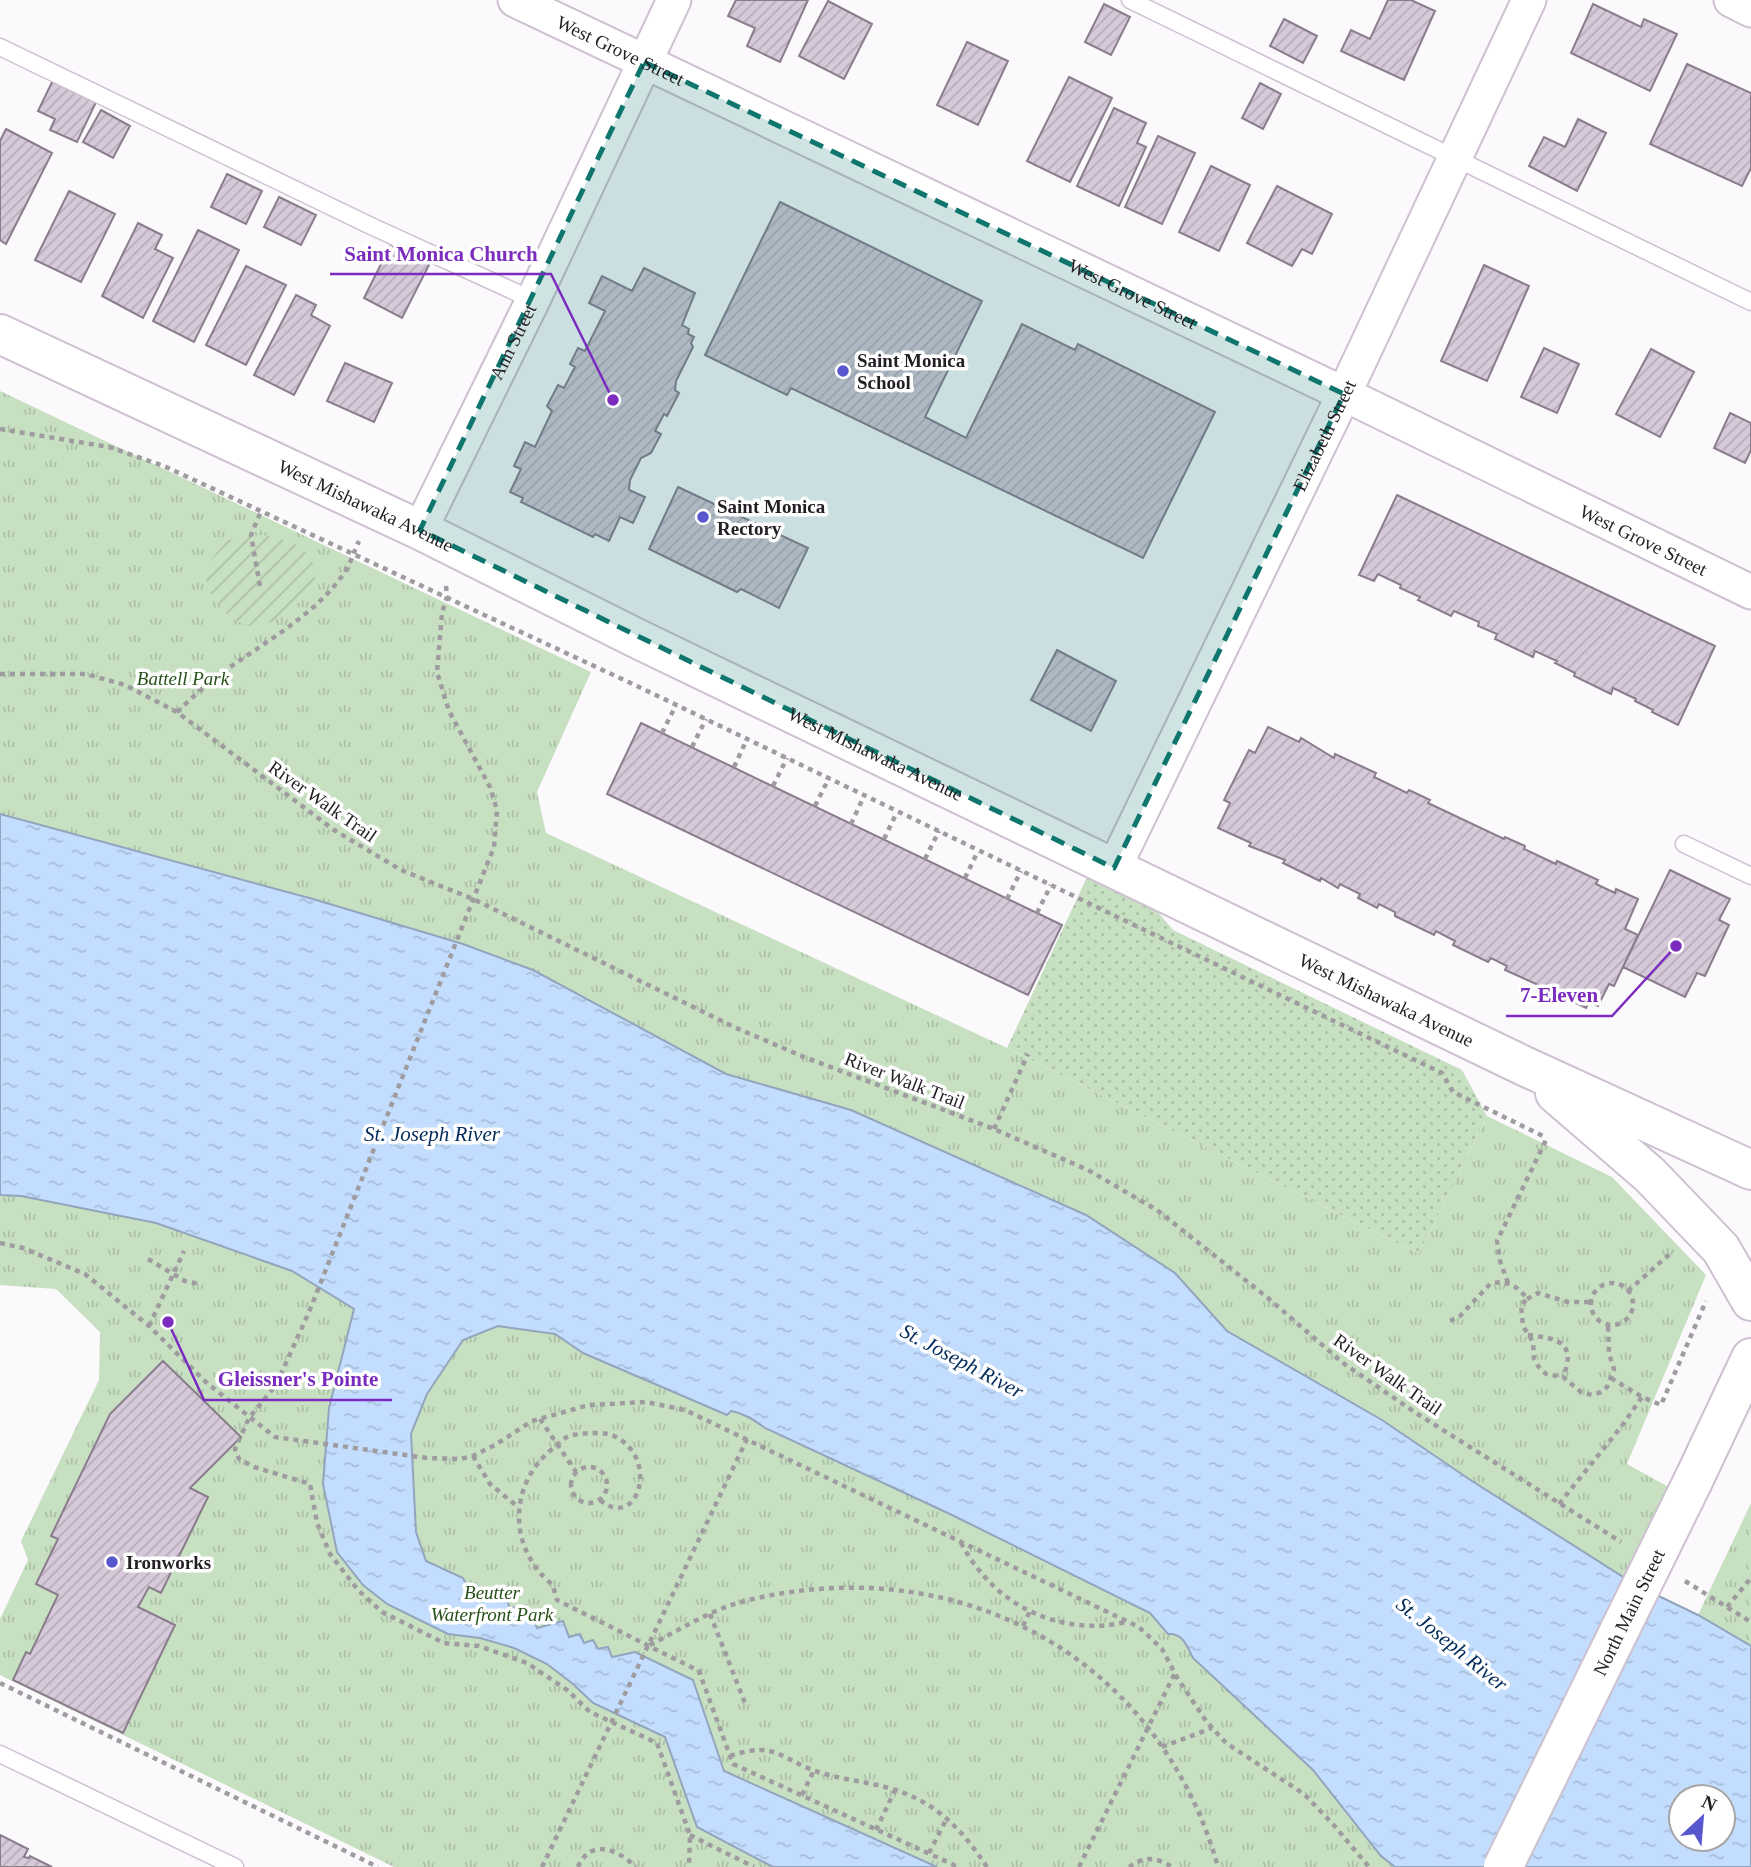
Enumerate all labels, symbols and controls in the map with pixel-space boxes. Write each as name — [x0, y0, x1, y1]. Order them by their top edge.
street label: West Grove Street — [553, 11, 688, 90]
callout: Saint Monica Church — [330, 232, 551, 274]
text: Saint Monica Church — [344, 242, 538, 266]
street label: West Grove Street — [1065, 255, 1200, 334]
street label: Ann Street — [486, 300, 541, 383]
place label: Saint Monica School — [857, 350, 966, 393]
marker: Saint Monica School — [835, 363, 851, 379]
street label: Elizabeth Street — [1289, 376, 1360, 494]
street label: West Mishawaka Avenue — [275, 455, 457, 556]
place label: Saint Monica Rectory — [717, 496, 826, 539]
street label: West Grove Street — [1576, 500, 1711, 580]
marker: Saint Monica Rectory — [695, 509, 711, 525]
park label: Battell Park — [137, 668, 230, 689]
street label: West Mishawaka Avenue — [785, 703, 966, 805]
street label: River Walk Trail — [265, 756, 381, 846]
street label: West Mishawaka Avenue — [1295, 949, 1477, 1051]
callout: 7-Eleven — [1506, 974, 1612, 1016]
text: 7-Eleven — [1520, 983, 1598, 1007]
street label: River Walk Trail — [842, 1048, 968, 1113]
water label: St. Joseph River — [364, 1122, 501, 1146]
water label: St. Joseph River — [896, 1319, 1028, 1404]
street label: River Walk Trail — [1330, 1329, 1446, 1419]
callout: Gleissner's Pointe — [204, 1358, 392, 1400]
text: Gleissner's Pointe — [218, 1367, 378, 1391]
street label: North Main Street — [1589, 1545, 1669, 1679]
place label: Ironworks — [126, 1552, 211, 1573]
marker: Ironworks — [104, 1554, 120, 1570]
park label: Beutter Waterfront Park — [431, 1582, 554, 1625]
water label: St. Joseph River — [1392, 1592, 1513, 1697]
north arrow — [1667, 1783, 1737, 1853]
text: N — [1698, 1791, 1720, 1816]

